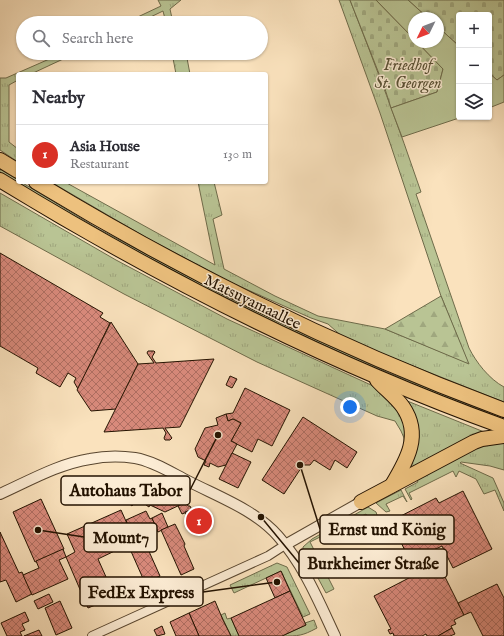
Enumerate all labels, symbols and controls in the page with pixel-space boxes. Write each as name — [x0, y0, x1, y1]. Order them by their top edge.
north arrow — [408, 12, 444, 48]
map controls — [456, 12, 492, 120]
button: + — [456, 12, 492, 48]
search box — [16, 16, 268, 60]
icon: search — [30, 27, 52, 49]
text: Search here — [62, 29, 133, 48]
button: − — [456, 48, 492, 84]
park label: Friedhof St. Georgen — [375, 56, 441, 94]
button: layers — [456, 84, 492, 120]
text: Nearby — [32, 88, 85, 109]
text: Asia House — [70, 137, 140, 156]
text: 1 — [43, 146, 47, 163]
text: 130 m — [223, 146, 252, 163]
text: Restaurant — [70, 156, 129, 173]
street label: Matsuyamaallee — [200, 271, 304, 335]
your location — [340, 397, 360, 417]
callout: Autohaus Tabor — [61, 476, 190, 505]
text: Autohaus Tabor — [69, 481, 183, 502]
pin: 1 — [186, 506, 212, 536]
callout: Ernst und König — [320, 515, 454, 544]
text: Ernst und König — [328, 520, 446, 541]
callout: Mount7 — [84, 523, 157, 552]
text: Mount7 — [93, 528, 149, 549]
callout: Burkheimer Straße — [299, 549, 447, 578]
text: Burkheimer Straße — [307, 554, 439, 575]
callout: FedEx Express — [80, 577, 203, 606]
text: FedEx Express — [88, 583, 194, 604]

